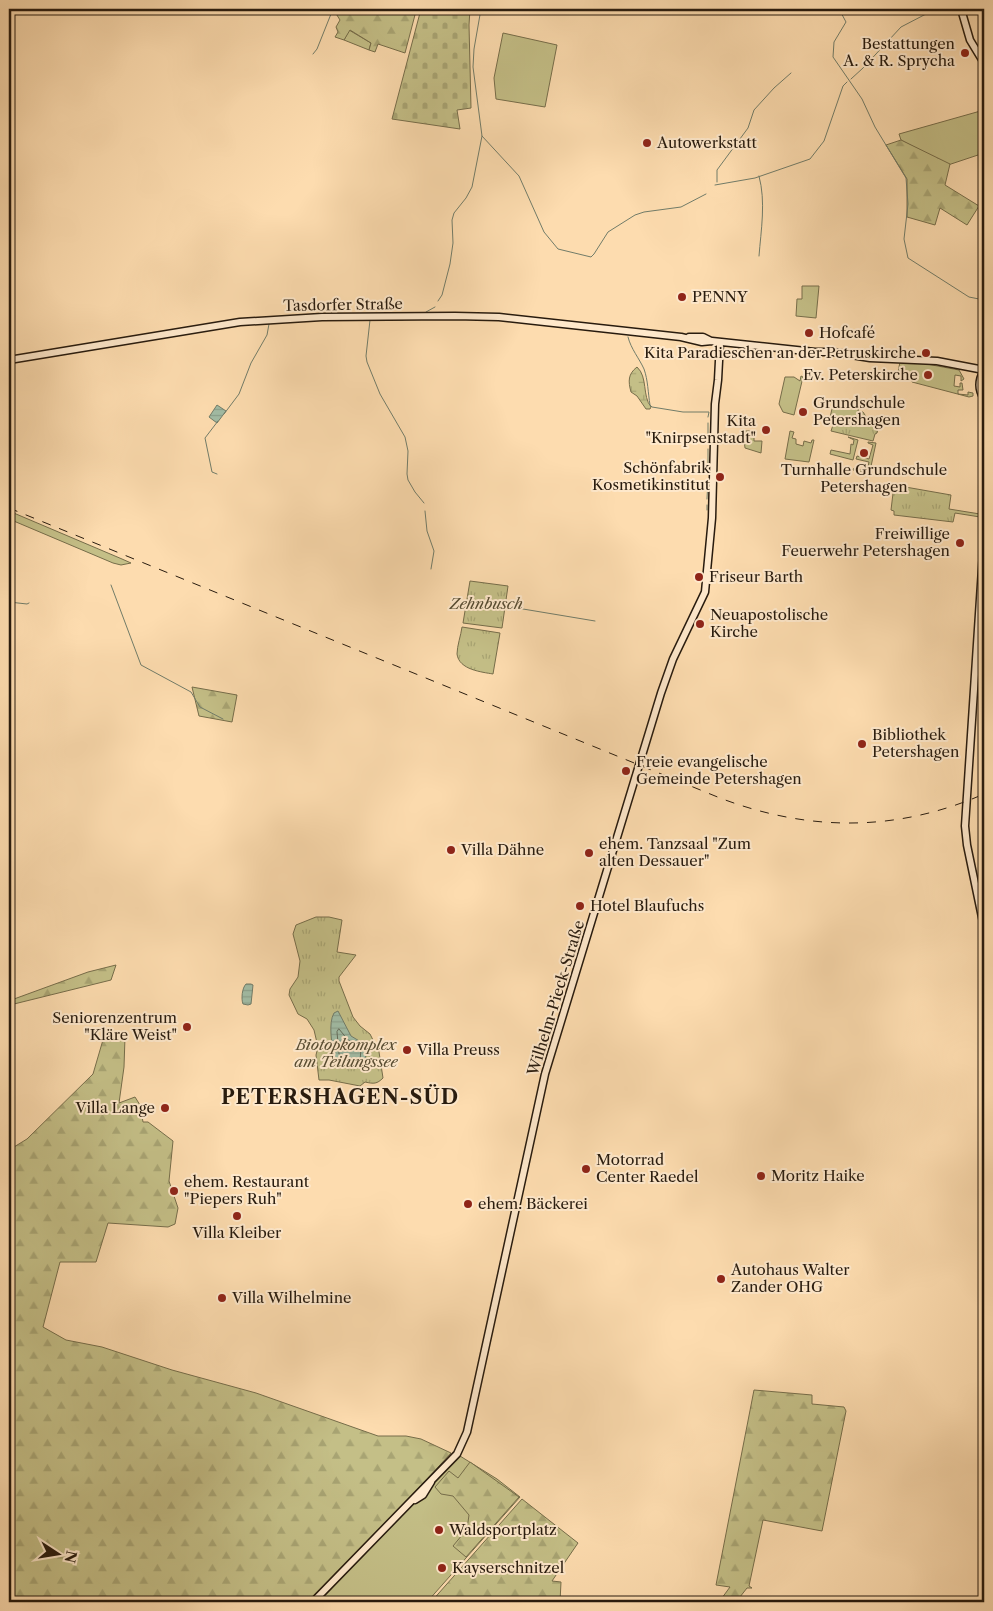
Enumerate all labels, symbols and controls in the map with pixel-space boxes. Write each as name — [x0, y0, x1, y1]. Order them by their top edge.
place label: Bestattungen A. & R. Sprycha — [842, 34, 956, 70]
marker: Bestattungen A. & R. Sprycha — [959, 47, 971, 59]
place label: Autowerkstatt — [656, 133, 758, 152]
marker: Autowerkstatt — [641, 137, 653, 149]
place label: PENNY — [692, 287, 748, 306]
marker: PENNY — [676, 291, 688, 303]
street label: Tasdorfer Straße — [283, 294, 403, 315]
place label: Hofcafé — [819, 323, 875, 342]
marker: Hofcafé — [803, 327, 815, 339]
place label: Kita Paradieschen an der Petruskirche — [644, 343, 916, 362]
marker: Kita Paradieschen an der Petruskirche — [920, 347, 932, 359]
place label: Ev. Peterskirche — [803, 365, 918, 384]
marker: Ev. Peterskirche — [922, 369, 934, 381]
place label: Grundschule Petershagen — [813, 393, 905, 429]
marker: Grundschule Petershagen — [797, 406, 809, 418]
place label: Kita "Knirpsenstadt" — [645, 411, 756, 447]
marker: Kita "Knirpsenstadt" — [760, 424, 772, 436]
marker: Turnhalle Grundschule Petershagen — [858, 447, 870, 459]
place label: Schönfabrik Kosmetikinstitut — [592, 458, 711, 494]
place label: Turnhalle Grundschule Petershagen — [781, 460, 947, 496]
marker: Schönfabrik Kosmetikinstitut — [714, 471, 726, 483]
place label: Freiwillige Feuerwehr Petershagen — [781, 524, 951, 560]
marker: Freiwillige Feuerwehr Petershagen — [954, 537, 966, 549]
place label: Friseur Barth — [709, 567, 804, 586]
marker: Friseur Barth — [693, 571, 705, 583]
park label: Zehnbusch — [448, 594, 523, 613]
place label: Neuapostolische Kirche — [710, 605, 828, 641]
marker: Neuapostolische Kirche — [694, 618, 706, 630]
place label: Bibliothek Petershagen — [872, 725, 960, 761]
marker: Bibliothek Petershagen — [856, 738, 868, 750]
place label: Freie evangelische Gemeinde Petershagen — [636, 752, 802, 788]
marker: Freie evangelische Gemeinde Petershagen — [620, 765, 632, 777]
place label: ehem. Tanzsaal "Zum alten Dessauer" — [599, 834, 751, 870]
place label: Villa Dähne — [460, 840, 544, 859]
marker: Villa Dähne — [445, 844, 457, 856]
marker: ehem. Tanzsaal "Zum alten Dessauer" — [583, 847, 595, 859]
place label: Hotel Blaufuchs — [590, 896, 704, 915]
marker: Hotel Blaufuchs — [574, 900, 586, 912]
street label: Wilhelm-Pieck-Straße — [523, 918, 588, 1079]
place label: Seniorenzentrum "Kläre Weist" — [52, 1008, 177, 1044]
marker: Seniorenzentrum "Kläre Weist" — [181, 1021, 193, 1033]
park label: Biotopkomplex am Teilungssee — [294, 1035, 398, 1071]
place label: Villa Preuss — [416, 1040, 500, 1059]
marker: Villa Preuss — [401, 1044, 413, 1056]
district label: PETERSHAGEN-SÜD — [221, 1084, 459, 1109]
place label: Villa Lange — [75, 1098, 155, 1117]
marker: Villa Lange — [159, 1102, 171, 1114]
place label: Motorrad Center Raedel — [596, 1150, 699, 1186]
marker: Motorrad Center Raedel — [580, 1163, 592, 1175]
place label: Moritz Haike — [771, 1166, 865, 1185]
marker: Moritz Haike — [755, 1170, 767, 1182]
place label: ehem. Restaurant "Piepers Ruh" — [184, 1172, 310, 1208]
marker: ehem. Restaurant "Piepers Ruh" — [168, 1185, 180, 1197]
place label: ehem. Bäckerei — [478, 1194, 588, 1213]
marker: ehem. Bäckerei — [462, 1198, 474, 1210]
marker: Villa Kleiber — [231, 1210, 243, 1222]
place label: Villa Kleiber — [192, 1223, 282, 1242]
place label: Autohaus Walter Zander OHG — [730, 1260, 850, 1296]
marker: Autohaus Walter Zander OHG — [715, 1273, 727, 1285]
place label: Villa Wilhelmine — [231, 1288, 351, 1307]
marker: Villa Wilhelmine — [216, 1292, 228, 1304]
place label: Waldsportplatz — [448, 1520, 557, 1539]
marker: Waldsportplatz — [433, 1524, 445, 1536]
north arrow — [32, 1528, 82, 1578]
text: N — [61, 1549, 81, 1565]
place label: Kayserschnitzel — [452, 1558, 565, 1577]
marker: Kayserschnitzel — [436, 1562, 448, 1574]

